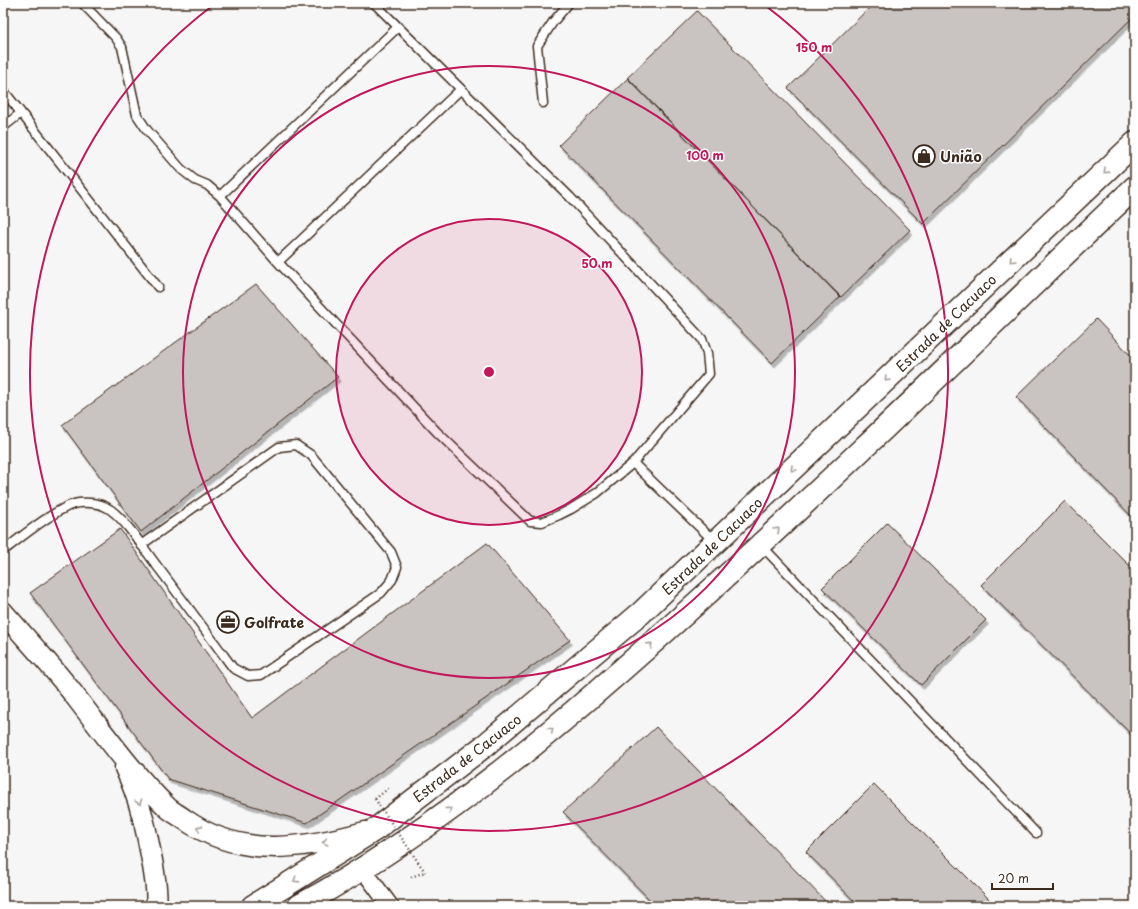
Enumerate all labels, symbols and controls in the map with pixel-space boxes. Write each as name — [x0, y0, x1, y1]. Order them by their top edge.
text: 150 m — [796, 38, 832, 56]
shop icon: União — [911, 143, 937, 169]
text: 100 m — [686, 146, 724, 164]
place label: União — [940, 146, 982, 167]
one-way arrow — [1103, 166, 1111, 174]
text: 50 m — [581, 254, 613, 272]
one-way arrow — [1009, 256, 1017, 263]
street label: Estrada de Cacuaco — [891, 269, 1001, 377]
centre of rings — [482, 365, 496, 379]
one-way arrow — [884, 374, 892, 382]
one-way arrow — [790, 464, 798, 472]
street label: Estrada de Cacuaco — [657, 492, 767, 600]
one-way arrow — [772, 527, 780, 534]
office icon: Golfrate — [215, 609, 241, 635]
place label: Golfrate — [244, 612, 304, 633]
one-way arrow — [645, 643, 653, 650]
street label: Estrada de Cacuaco — [408, 709, 526, 807]
one-way arrow — [547, 727, 554, 734]
one-way arrow — [134, 799, 142, 806]
one-way arrow — [444, 807, 451, 814]
one-way arrow — [195, 825, 203, 833]
one-way arrow — [322, 837, 328, 845]
scale bar — [992, 865, 1053, 891]
text: 20 m — [998, 869, 1029, 887]
one-way arrow — [293, 875, 300, 882]

